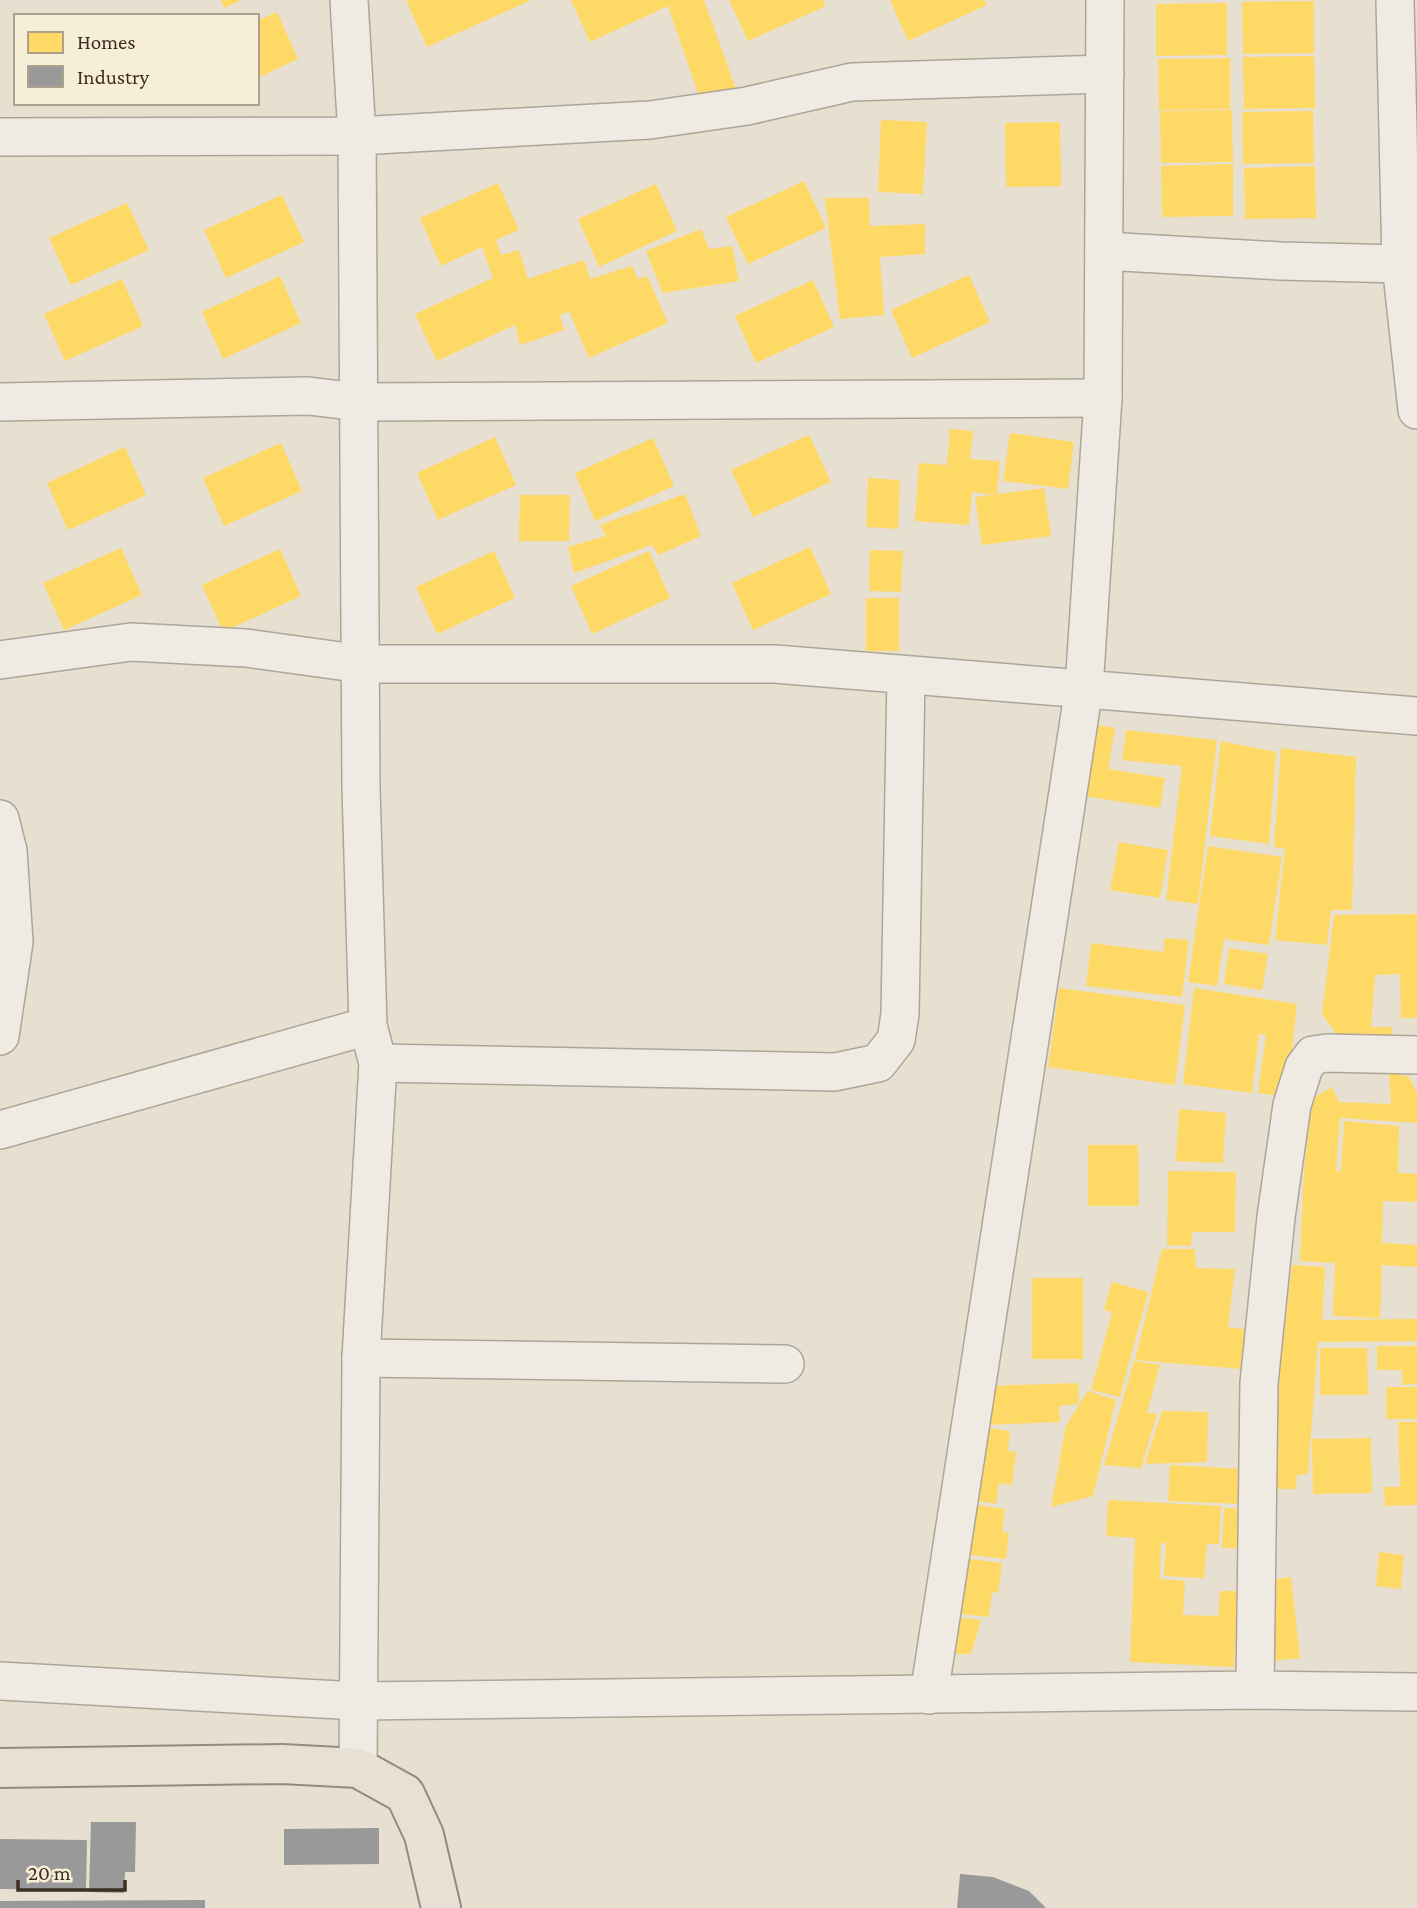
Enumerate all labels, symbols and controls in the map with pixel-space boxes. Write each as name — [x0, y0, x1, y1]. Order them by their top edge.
legend — [14, 14, 259, 105]
text: Homes — [77, 30, 136, 54]
text: Industry — [77, 65, 150, 89]
scale bar — [18, 1848, 124, 1892]
text: 20 m — [28, 1861, 71, 1885]

